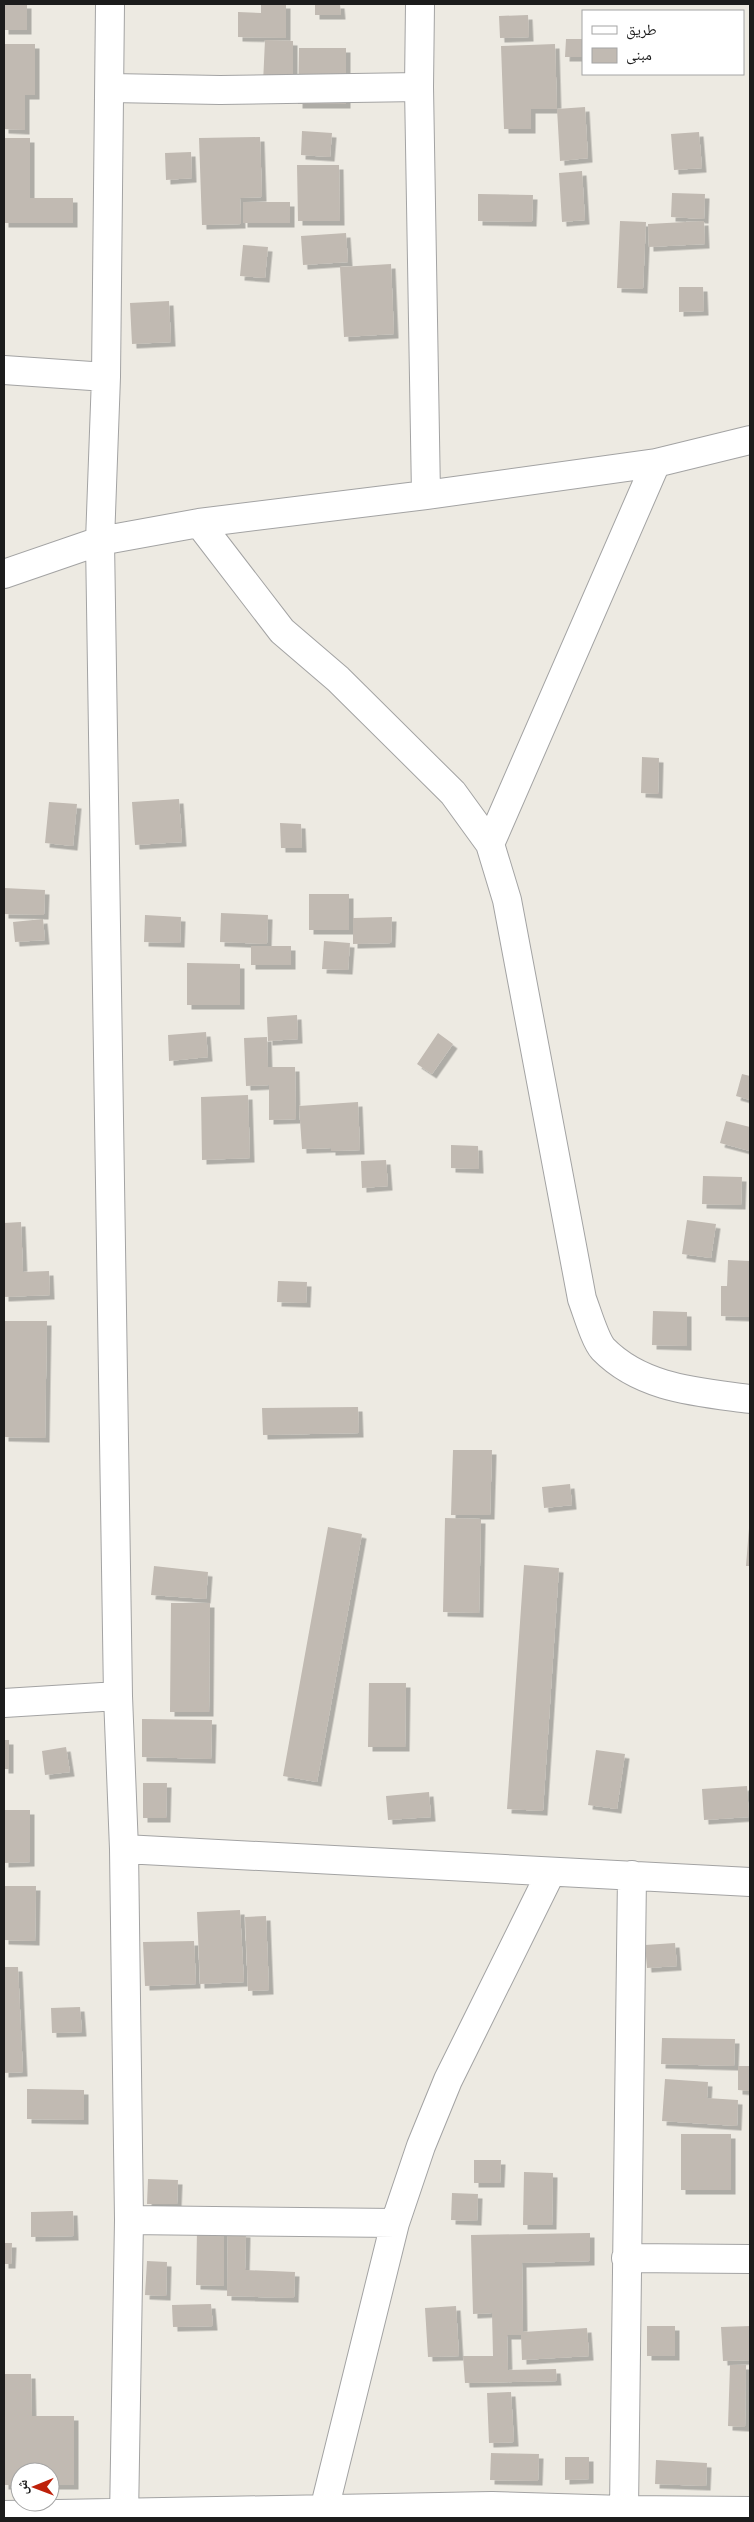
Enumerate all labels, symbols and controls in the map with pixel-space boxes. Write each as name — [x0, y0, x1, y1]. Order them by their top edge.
legend — [582, 10, 744, 75]
text: طريق — [626, 19, 657, 40]
text: مبنى — [626, 44, 652, 65]
north arrow — [10, 2462, 60, 2512]
text: ش — [12, 2480, 31, 2495]

